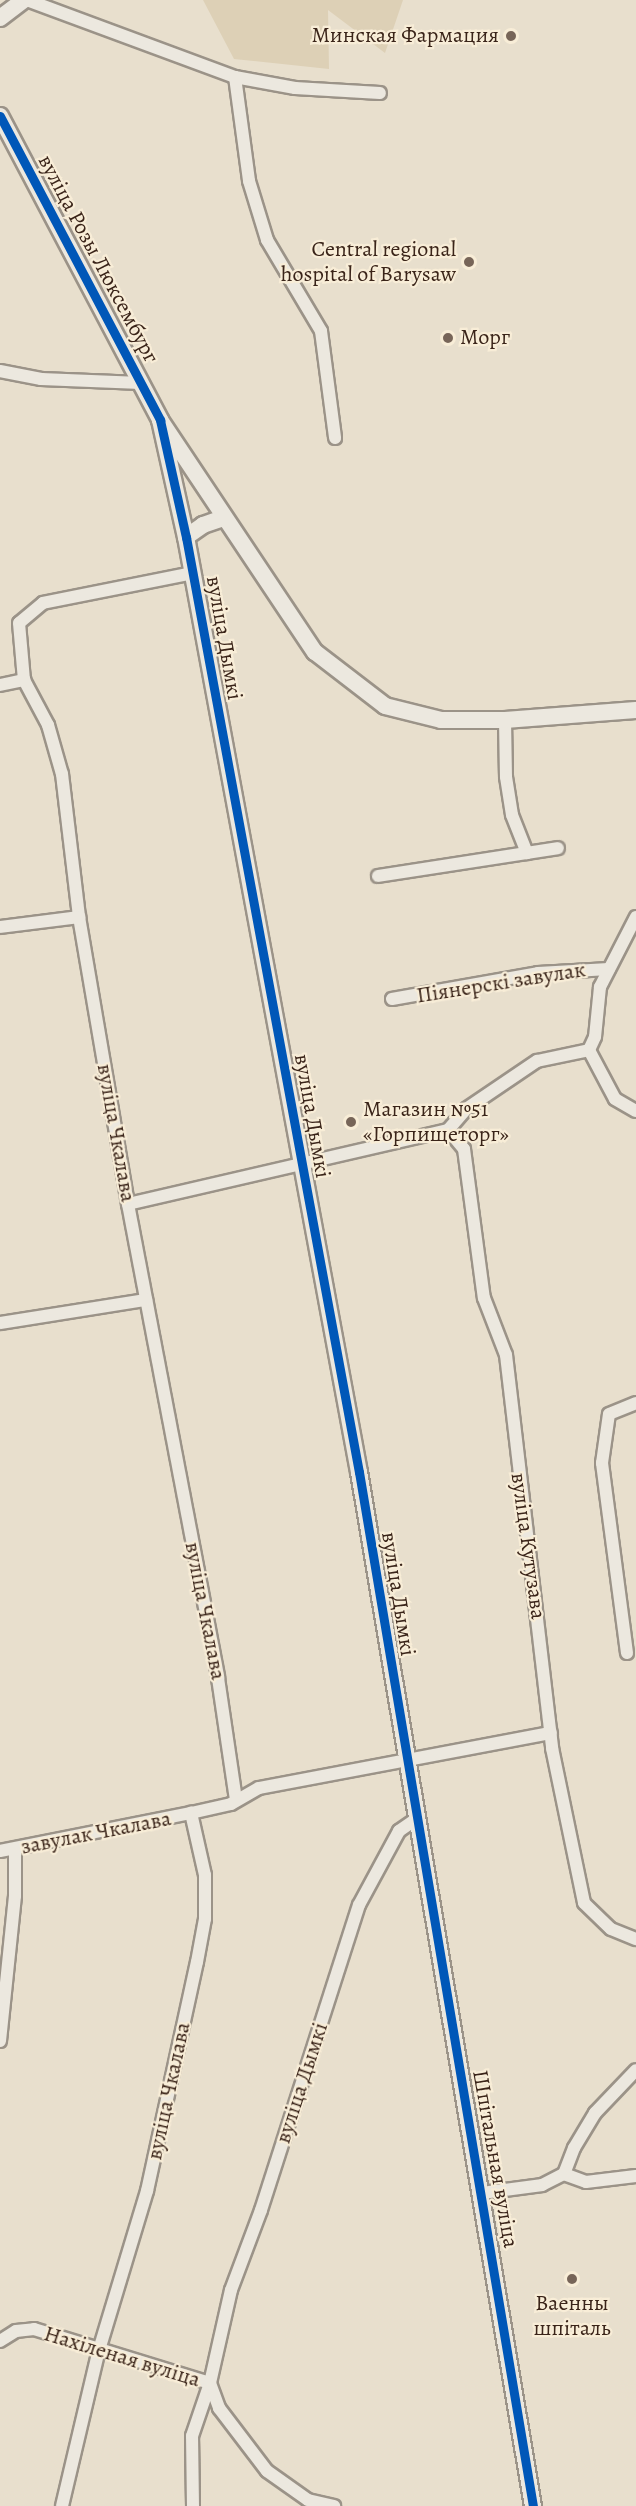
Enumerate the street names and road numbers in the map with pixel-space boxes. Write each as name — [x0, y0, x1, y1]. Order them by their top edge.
street label: вуліца Розы Люксембург — [32, 150, 164, 368]
street label: вуліца Дымкі — [200, 574, 248, 702]
street label: Піянерскі завулак — [415, 957, 587, 1009]
street label: вуліца Дымкі — [288, 1052, 336, 1180]
street label: вуліца Чкалава — [91, 1062, 141, 1204]
street label: вуліца Кутузава — [505, 1471, 551, 1621]
street label: вуліца Дымкі — [375, 1530, 421, 1658]
street label: вуліца Чкалава — [179, 1540, 231, 1682]
street label: завулак Чкалава — [19, 1805, 173, 1861]
street label: вуліца Дымкі — [270, 2019, 334, 2147]
street label: вуліца Чкалава — [142, 2020, 196, 2162]
street label: Шпітальная вуліца — [466, 2068, 524, 2250]
street label: Нахіленая вуліца — [41, 2321, 203, 2393]

